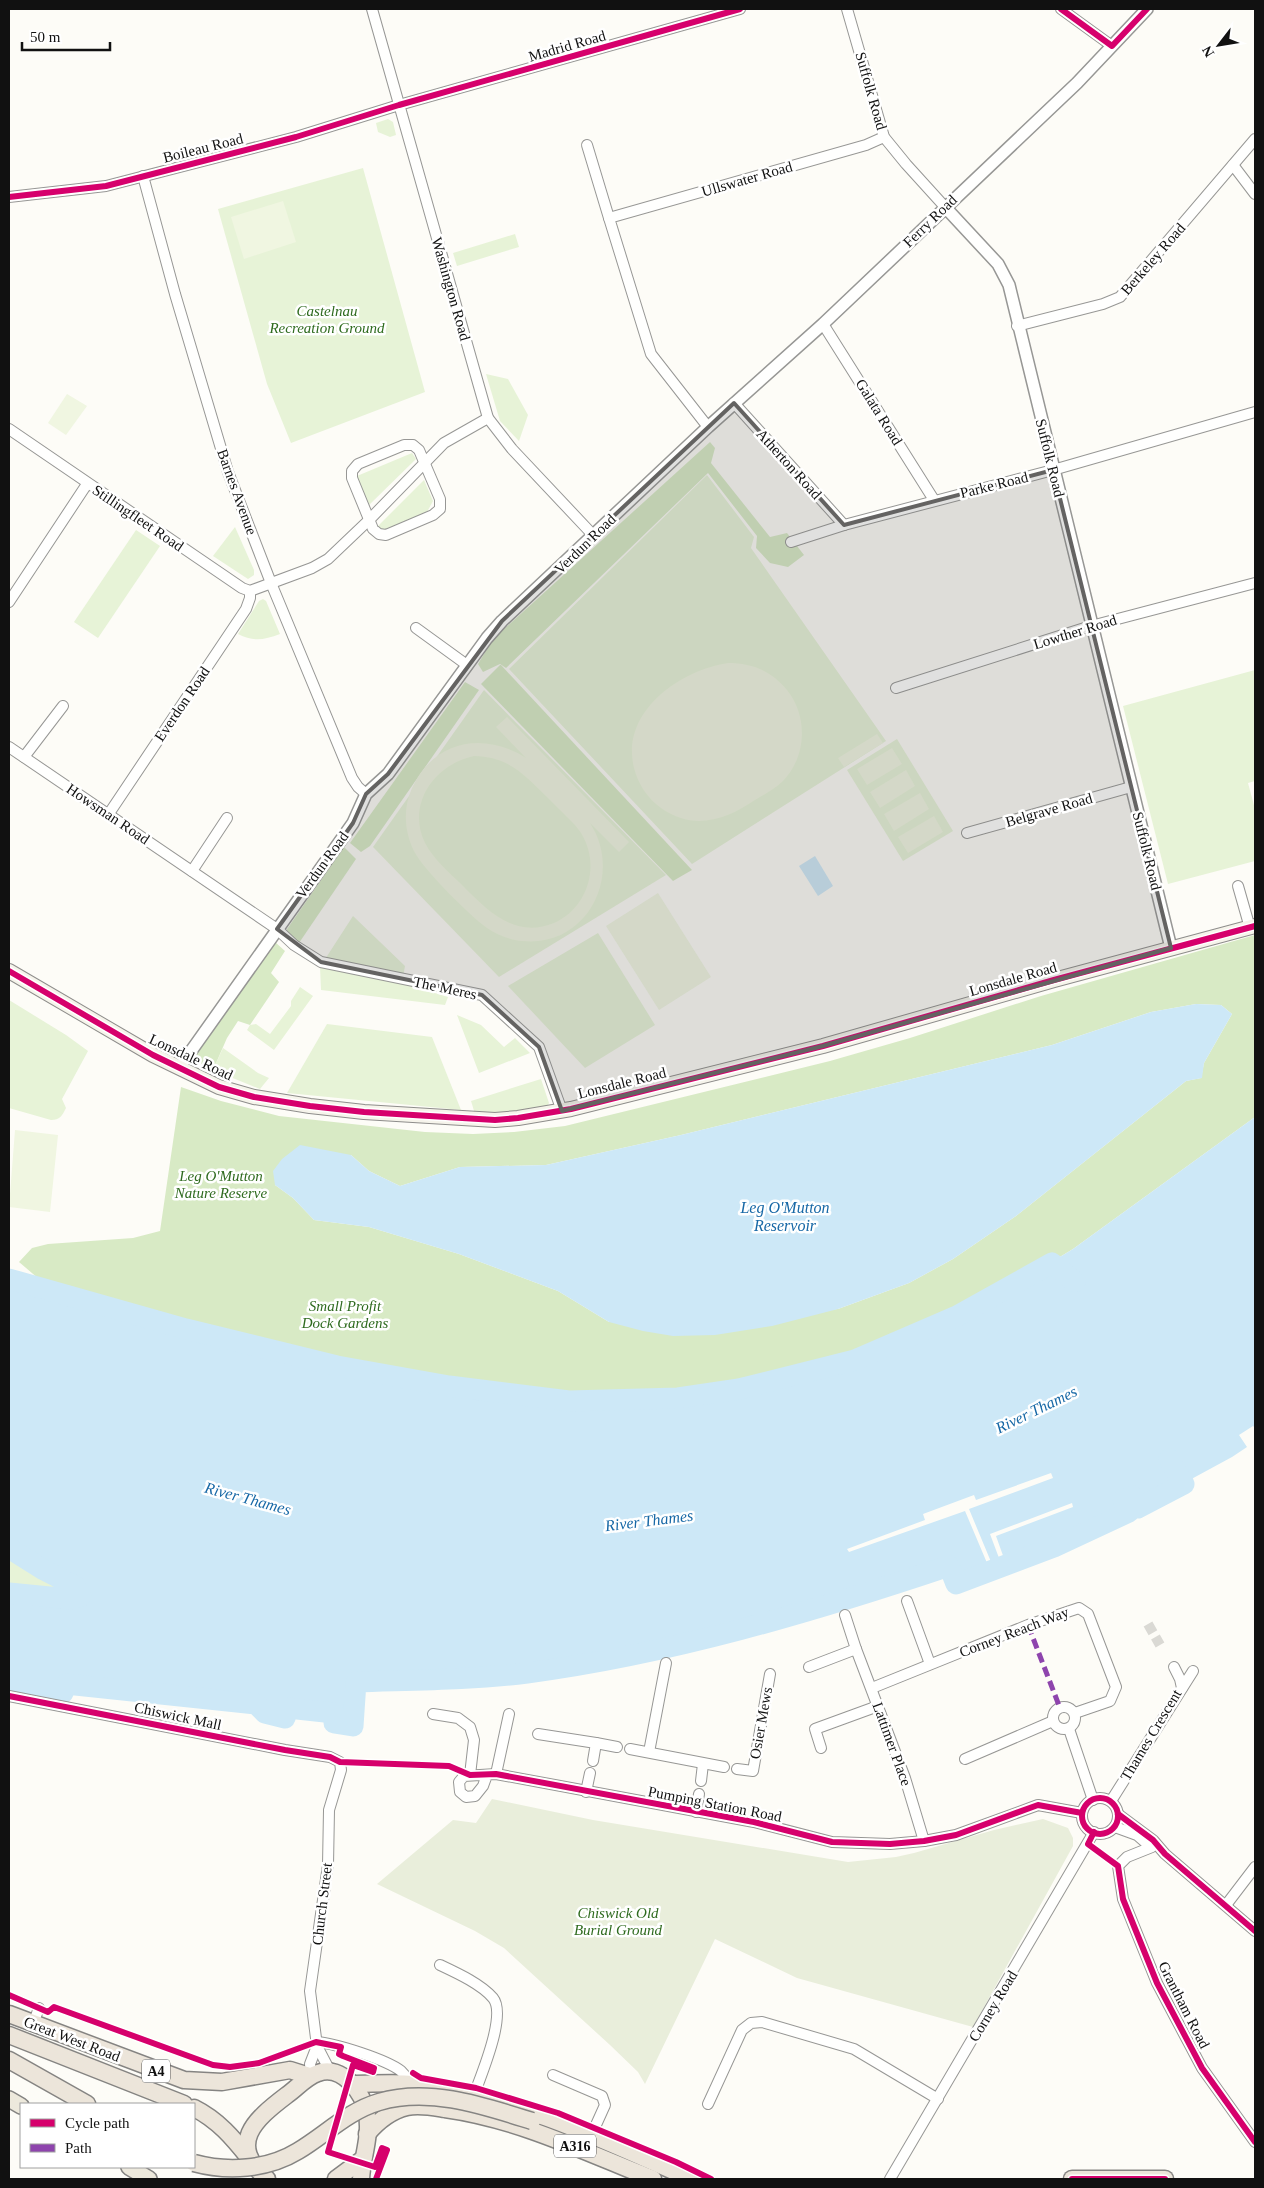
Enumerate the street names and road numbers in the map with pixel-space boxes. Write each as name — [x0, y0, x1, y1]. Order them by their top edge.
street label: Madrid Road — [527, 27, 608, 65]
street label: Suffolk Road — [852, 50, 890, 132]
street label: Boileau Road — [161, 130, 245, 166]
street label: Ullswater Road — [700, 158, 795, 200]
street label: Ferry Road — [900, 191, 960, 250]
street label: Berkeley Road — [1118, 220, 1189, 298]
street label: Washington Road — [429, 236, 474, 343]
street label: Galata Road — [852, 376, 906, 448]
street label: Suffolk Road — [1033, 417, 1068, 499]
street label: Atherton Road — [753, 426, 825, 503]
street label: Barnes Avenue — [214, 447, 260, 537]
street label: Parke Road — [958, 469, 1030, 501]
street label: Stillingfleet Road — [89, 482, 187, 555]
street label: Verdun Road — [551, 511, 619, 577]
street label: Lowther Road — [1031, 612, 1119, 652]
street label: Everdon Road — [151, 663, 213, 744]
street label: Howsman Road — [64, 780, 153, 848]
street label: Belgrave Road — [1004, 790, 1095, 830]
street label: Suffolk Road — [1130, 810, 1165, 892]
street label: Verdun Road — [292, 828, 352, 902]
street label: Lonsdale Road — [967, 959, 1059, 999]
street label: The Meres — [412, 973, 478, 1003]
street label: Lonsdale Road — [147, 1031, 236, 1084]
street label: Lonsdale Road — [576, 1064, 668, 1102]
street label: Corney Reach Way — [957, 1604, 1071, 1660]
street label: Osier Mews — [747, 1686, 775, 1760]
street label: Thames Crescent — [1117, 1686, 1185, 1784]
street label: Chiswick Mall — [133, 1699, 223, 1733]
street label: Lattimer Place — [869, 1700, 915, 1788]
street label: Pumping Station Road — [647, 1783, 784, 1825]
street label: Church Street — [309, 1861, 335, 1946]
street label: Grantham Road — [1155, 1959, 1213, 2052]
street label: Corney Road — [966, 1967, 1021, 2044]
street label: Great West Road — [22, 2013, 123, 2065]
road number: A4 — [142, 2060, 170, 2082]
road number: A316 — [554, 2134, 596, 2158]

